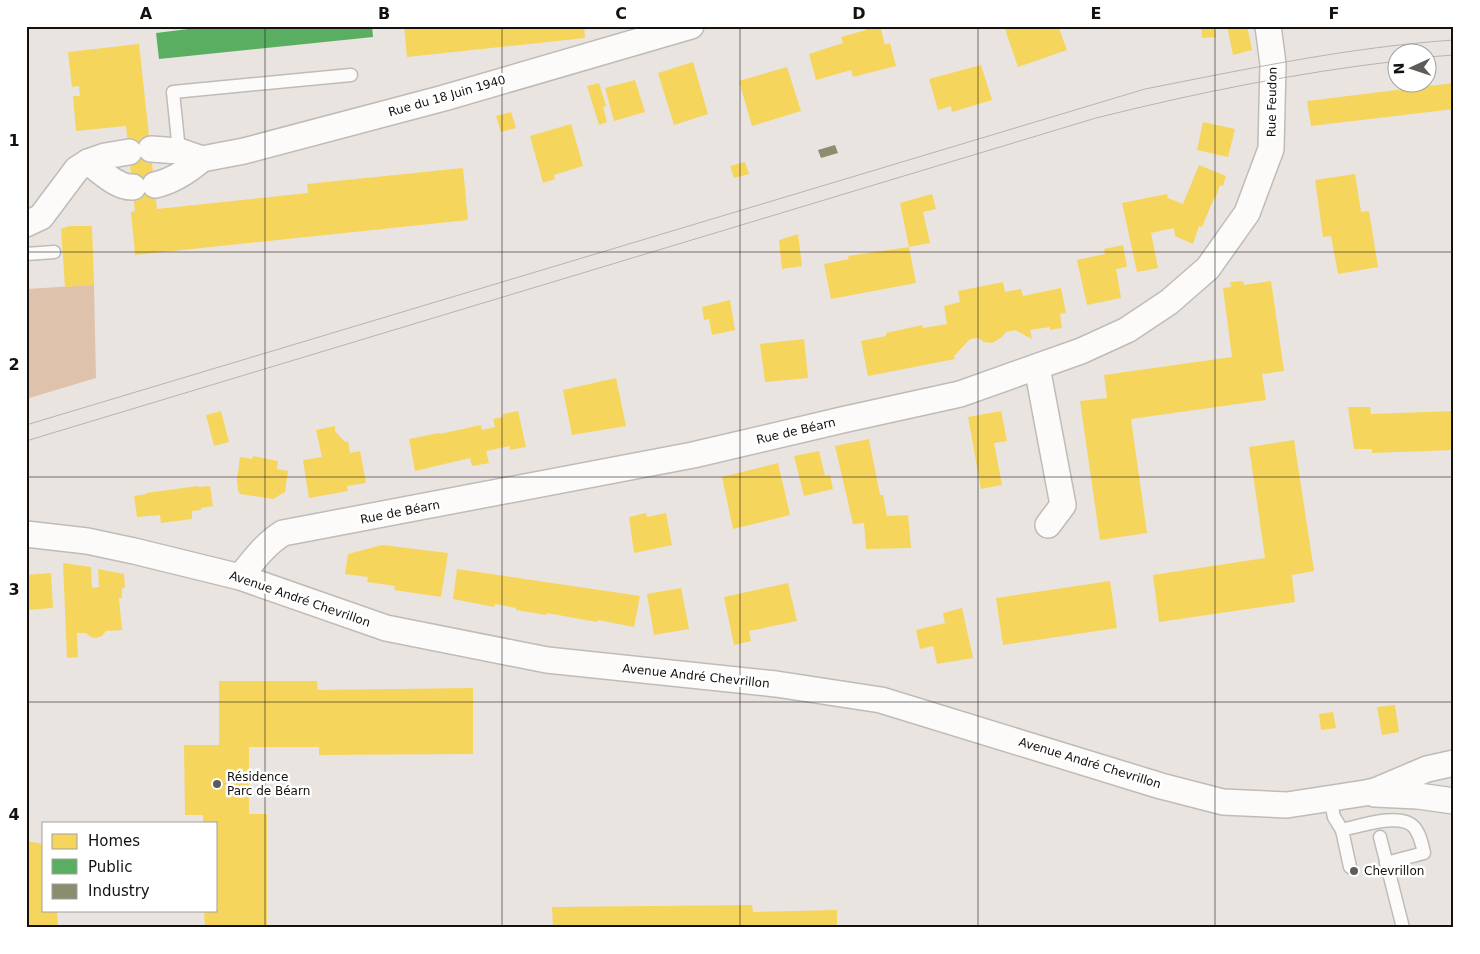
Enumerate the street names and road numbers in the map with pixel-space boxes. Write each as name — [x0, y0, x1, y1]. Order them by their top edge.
street label: Rue Feudon — [1264, 67, 1280, 137]
street label: Rue du 18 Juin 1940 — [387, 73, 507, 119]
street label: Rue de Béarn — [755, 415, 837, 447]
street label: Rue de Béarn — [359, 497, 441, 527]
street label: Avenue André Chevrillon — [228, 568, 372, 630]
street label: Avenue André Chevrillon — [622, 661, 770, 691]
street label: Avenue André Chevrillon — [1017, 735, 1163, 791]

